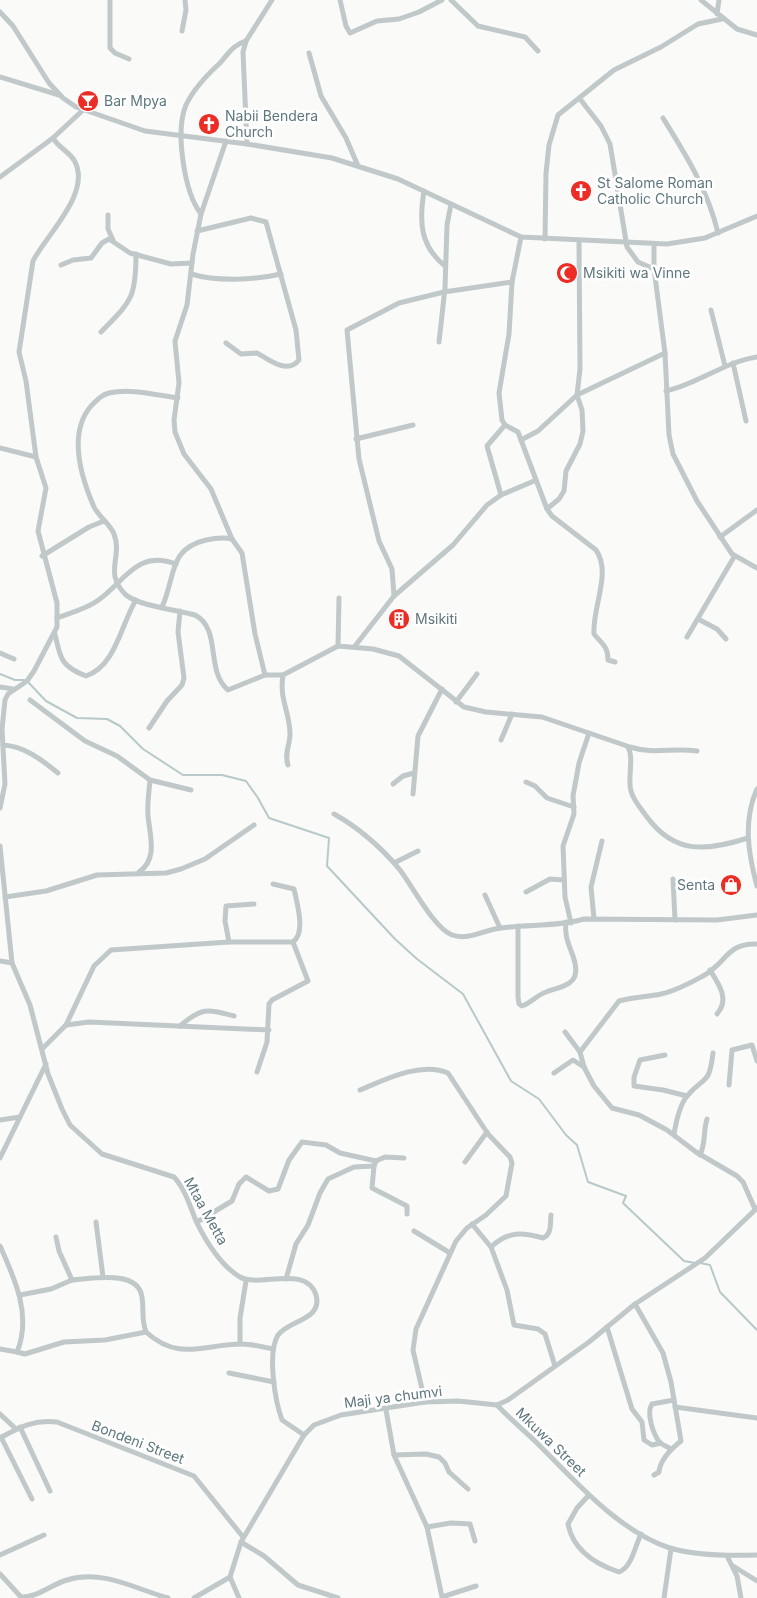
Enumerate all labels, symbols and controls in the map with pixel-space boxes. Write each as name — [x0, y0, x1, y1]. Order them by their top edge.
bar icon: Bar Mpya — [76, 89, 100, 113]
place label: Bar Mpya — [104, 92, 167, 109]
place label: Nabii Bendera Church — [225, 107, 318, 140]
church icon: Nabii Bendera Church — [197, 112, 221, 136]
place label: St Salome Roman Catholic Church — [597, 174, 713, 207]
church icon: St Salome Roman Catholic Church — [569, 179, 593, 203]
mosque icon: Msikiti wa Vinne — [555, 261, 579, 285]
place label: Msikiti wa Vinne — [583, 264, 690, 281]
building icon: Msikiti — [387, 607, 411, 631]
place label: Msikiti — [415, 610, 457, 627]
shop icon: Senta — [719, 873, 743, 897]
place label: Senta — [677, 876, 715, 893]
street label: Mtaa Metta — [181, 1174, 232, 1248]
street label: Maji ya chumvi — [343, 1382, 443, 1411]
street label: Mkuwa Street — [513, 1404, 590, 1480]
street label: Bondeni Street — [90, 1416, 187, 1467]

